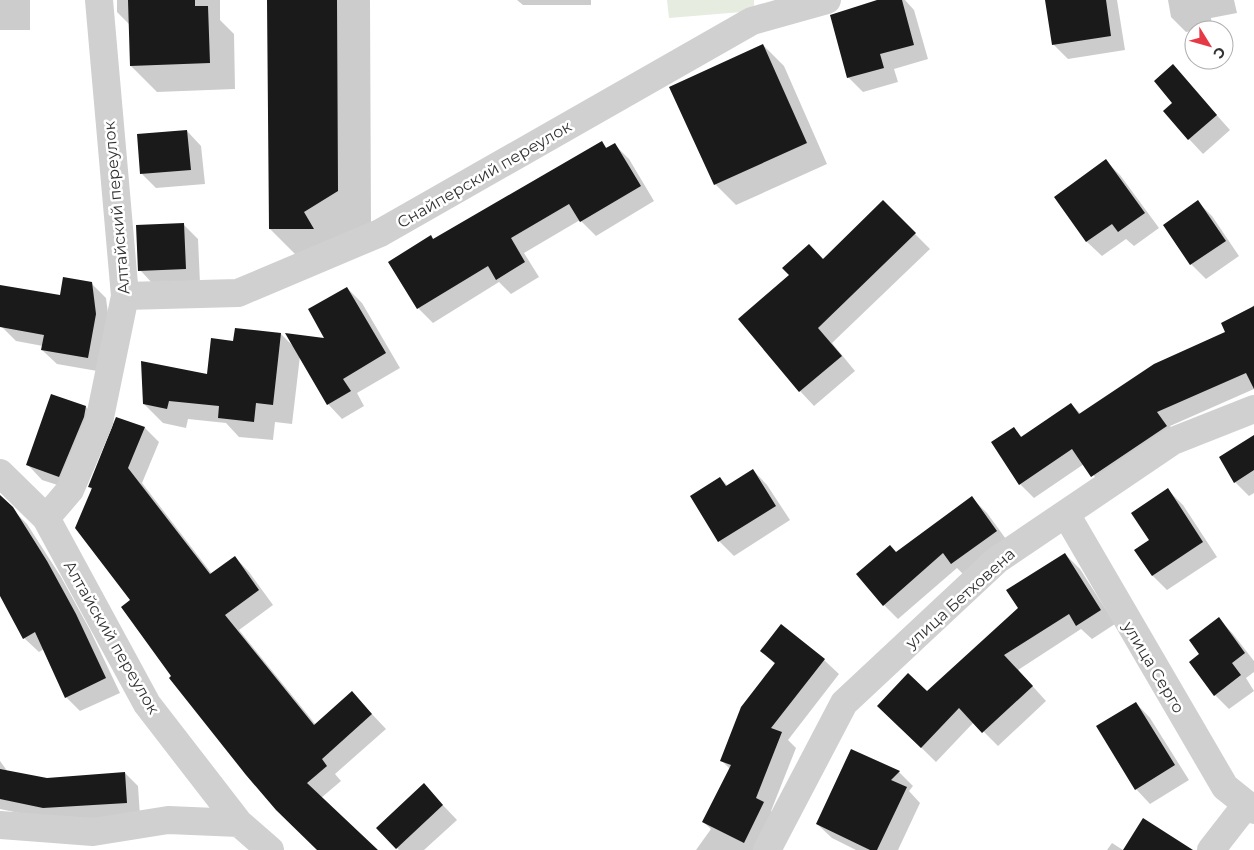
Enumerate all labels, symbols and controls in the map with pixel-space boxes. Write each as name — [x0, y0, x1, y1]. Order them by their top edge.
north arrow — [1184, 20, 1234, 70]
text: С — [1209, 43, 1230, 62]
street label: Снайперский переулок — [394, 116, 575, 232]
street label: Алтайский переулок — [99, 120, 134, 295]
street label: улица Бетховена — [901, 544, 1019, 653]
street label: Алтайский переулок — [60, 557, 164, 718]
street label: улица Серго — [1118, 617, 1188, 717]

